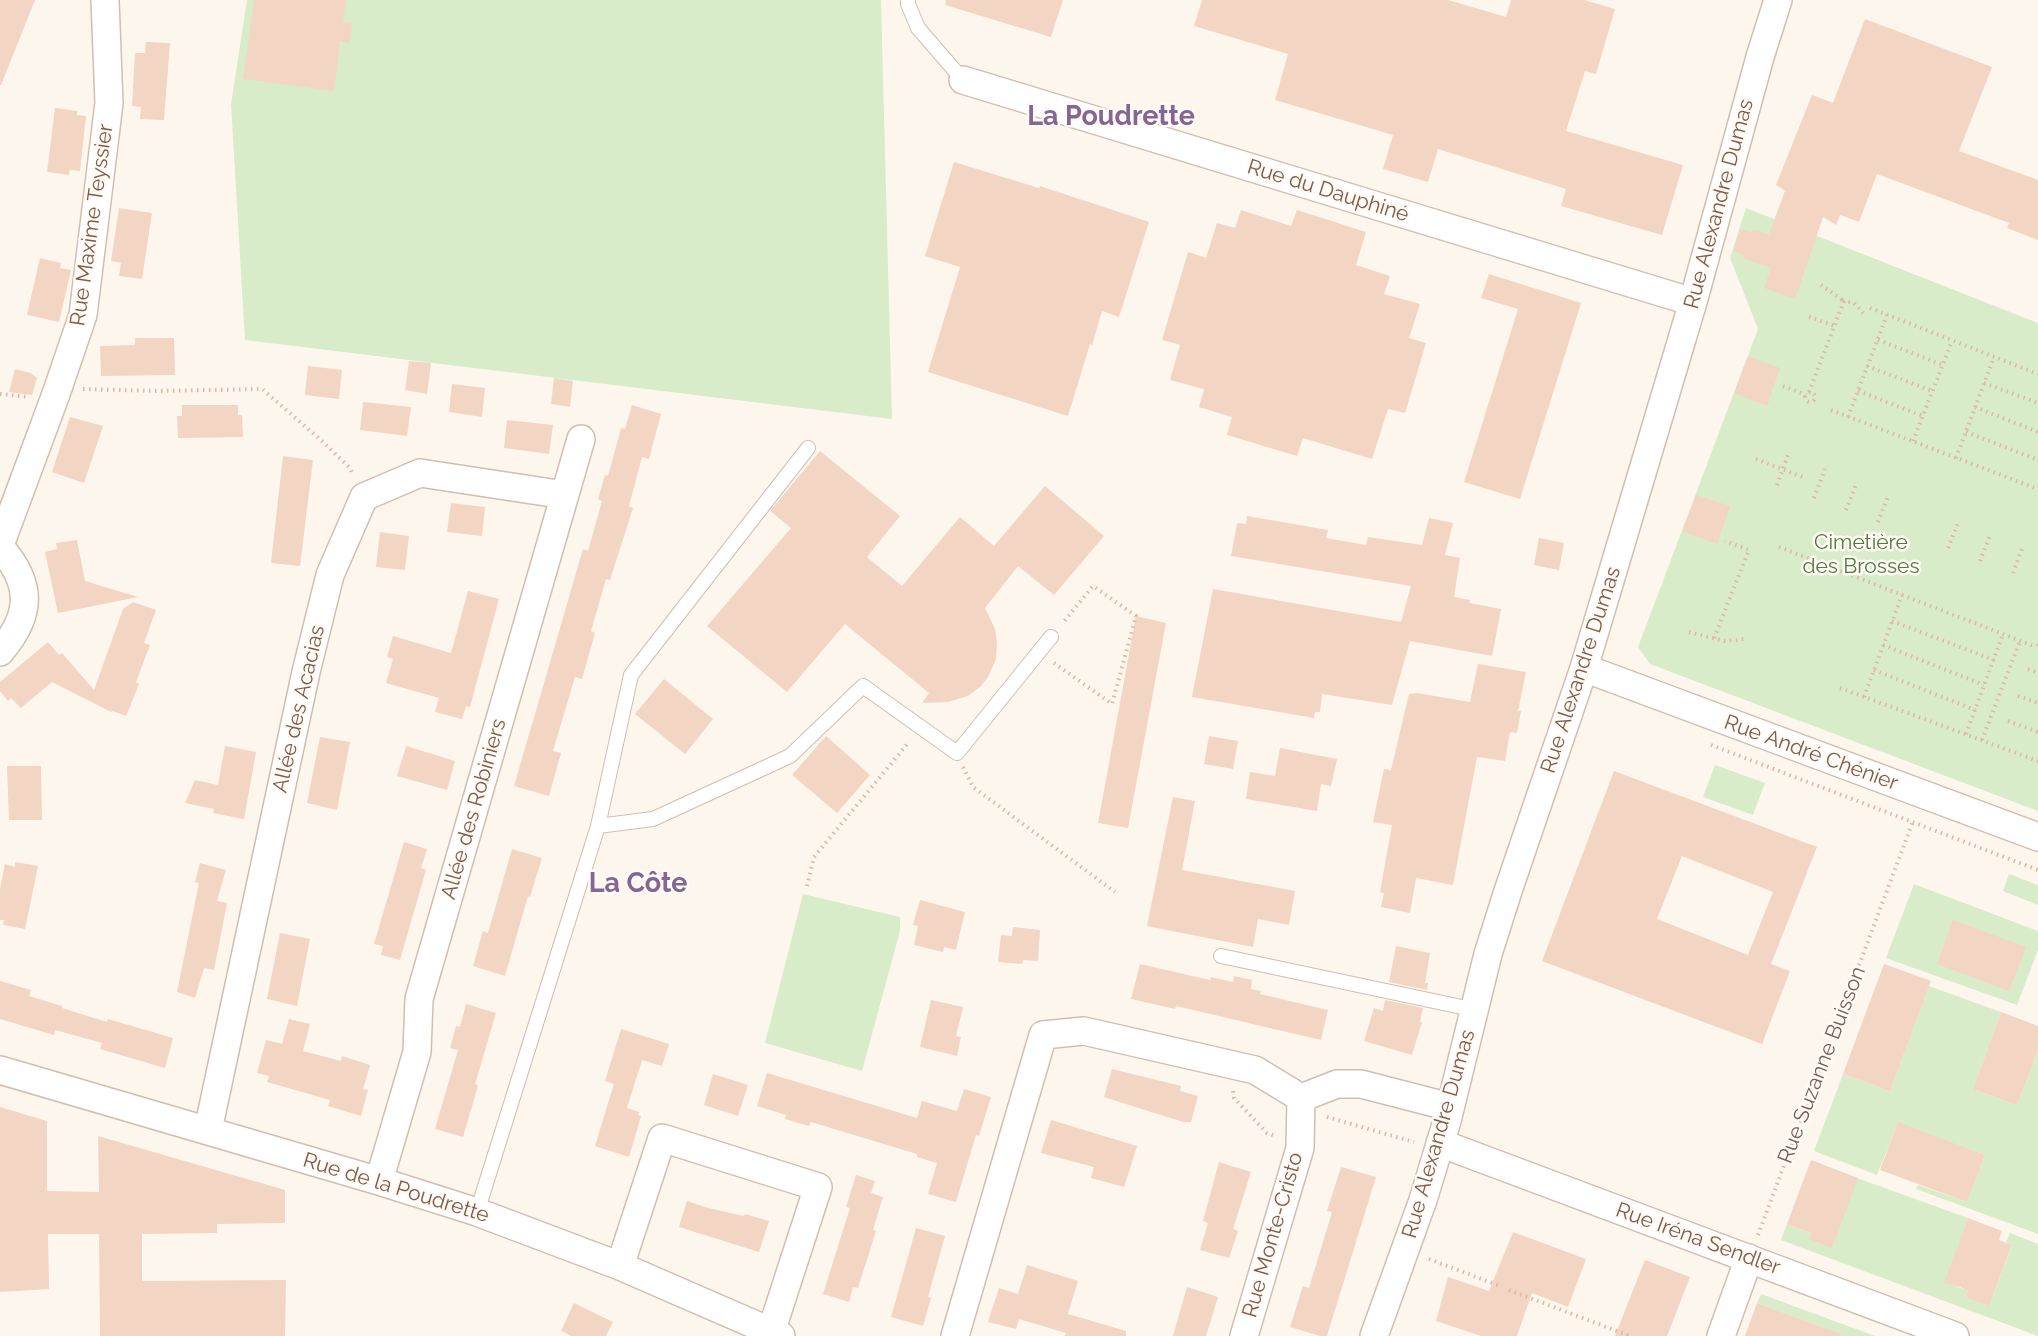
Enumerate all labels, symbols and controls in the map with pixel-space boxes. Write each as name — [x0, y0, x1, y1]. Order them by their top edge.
street label: Rue Alexandre Dumas — [1679, 96, 1759, 312]
district label: La Poudrette — [1027, 101, 1195, 133]
street label: Rue Maxime Teyssier — [65, 122, 119, 328]
street label: Rue du Dauphiné — [1244, 154, 1412, 228]
park label: Cimetière des Brosses — [1802, 530, 1920, 580]
street label: Rue Alexandre Dumas — [1536, 563, 1626, 777]
street label: Allée des Acacias — [267, 623, 331, 795]
street label: Rue André Chénier — [1721, 710, 1901, 796]
street label: Allée des Robiniers — [436, 716, 512, 902]
district label: La Côte — [589, 868, 687, 900]
street label: Rue Suzanne Buisson — [1773, 963, 1871, 1167]
street label: Rue Alexandre Dumas — [1397, 1027, 1481, 1241]
street label: Rue de la Poudrette — [300, 1148, 492, 1228]
street label: Rue Monte-Cristo — [1237, 1150, 1309, 1320]
street label: Rue Iréna Sendler — [1612, 1198, 1784, 1280]

